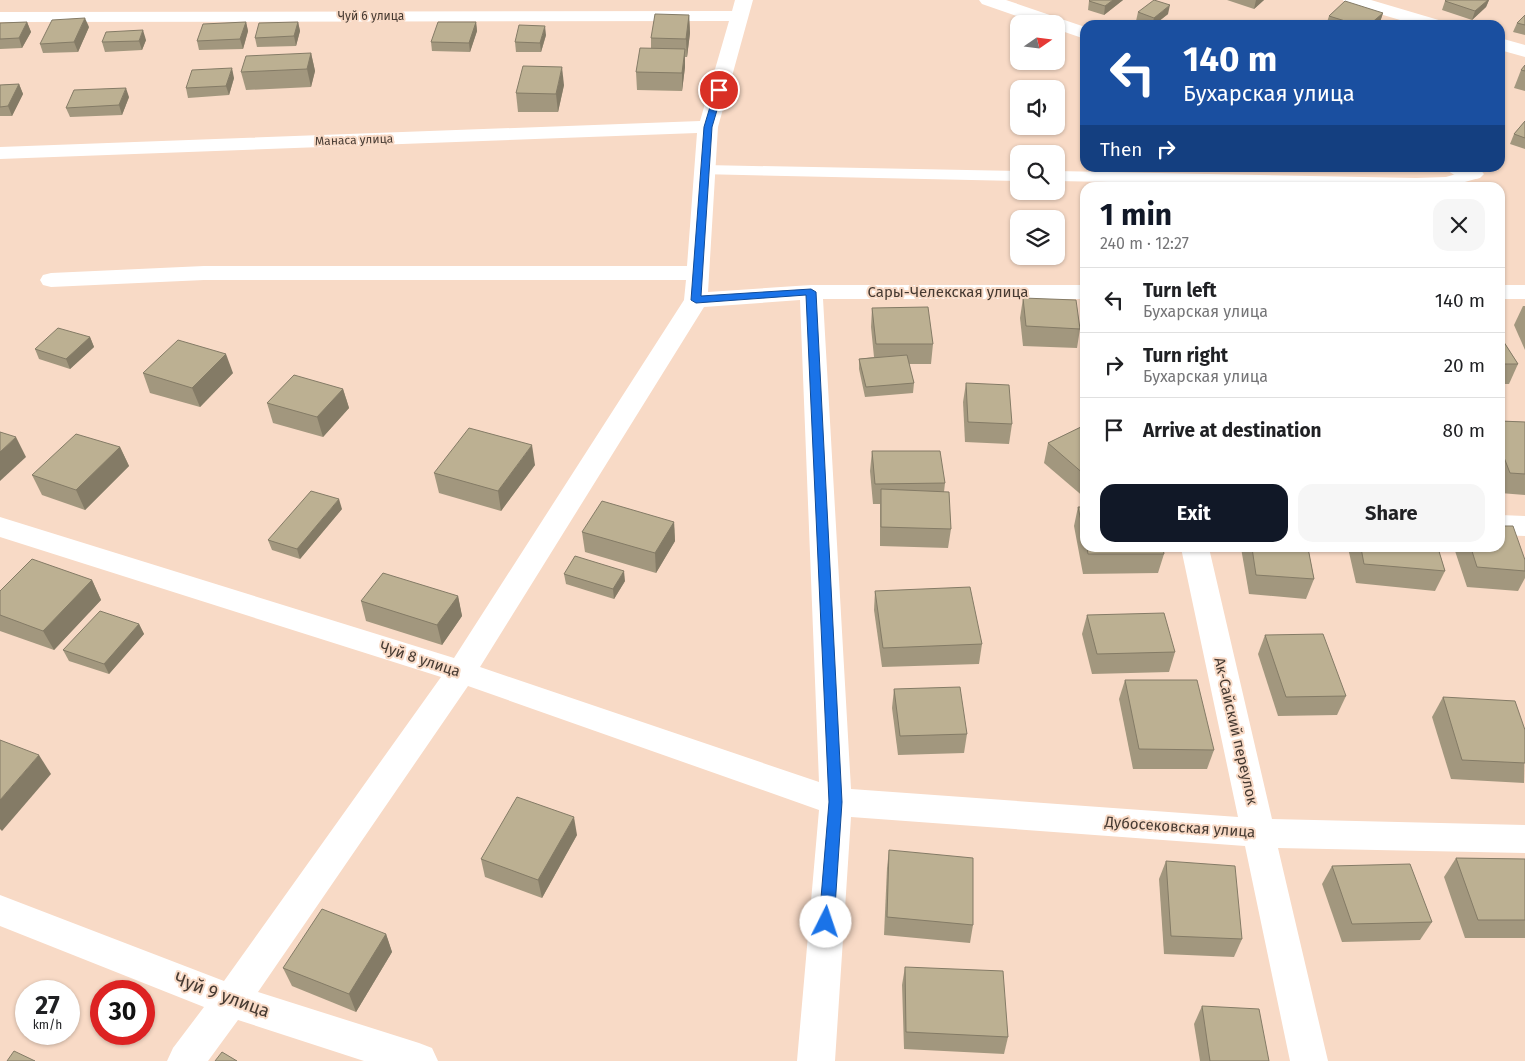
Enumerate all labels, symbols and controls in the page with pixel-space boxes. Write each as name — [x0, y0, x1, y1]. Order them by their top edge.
street label: Чуй 6 улица — [338, 9, 404, 23]
north arrow — [1010, 15, 1065, 70]
map controls — [1010, 15, 1065, 265]
text: 140 m — [1183, 38, 1277, 80]
icon: left — [1100, 40, 1165, 105]
pin — [698, 69, 740, 111]
icon: arrive — [705, 76, 733, 104]
button: sound — [1010, 80, 1065, 135]
text: Бухарская улица — [1183, 80, 1355, 107]
street label: Манаса улица — [315, 132, 393, 148]
icon: right — [1152, 135, 1180, 163]
text: Then — [1100, 138, 1142, 161]
button: search — [1010, 145, 1065, 200]
text: 1 min — [1100, 197, 1172, 233]
button: close — [1433, 199, 1485, 251]
button: layers — [1010, 210, 1065, 265]
text: 240 m · 12:27 — [1100, 234, 1189, 253]
text: Turn left — [1143, 279, 1217, 302]
street label: Сары-Челекская улица — [868, 283, 1028, 301]
icon: left — [1100, 286, 1128, 314]
text: 140 m — [1435, 289, 1485, 312]
text: Бухарская улица — [1143, 302, 1268, 321]
text: Turn right — [1143, 344, 1228, 367]
icon: right — [1100, 351, 1128, 379]
text: 20 m — [1444, 354, 1485, 377]
text: Бухарская улица — [1143, 367, 1268, 386]
icon: arrive — [1100, 416, 1128, 444]
text: Arrive at destination — [1143, 419, 1322, 442]
text: 80 m — [1443, 419, 1485, 442]
button: Exit — [1100, 484, 1288, 542]
button: Share — [1298, 484, 1485, 542]
street label: Чуй 8 улица — [377, 638, 463, 680]
street label: Ак-Сайский переулок — [1210, 656, 1262, 807]
street label: Дубосековская улица — [1103, 813, 1256, 841]
position arrow — [799, 895, 851, 947]
street label: Чуй 9 улица — [171, 968, 273, 1022]
speed limit sign: 30 — [90, 980, 155, 1045]
text: 27 — [35, 991, 60, 1021]
text: km/h — [33, 1018, 62, 1032]

